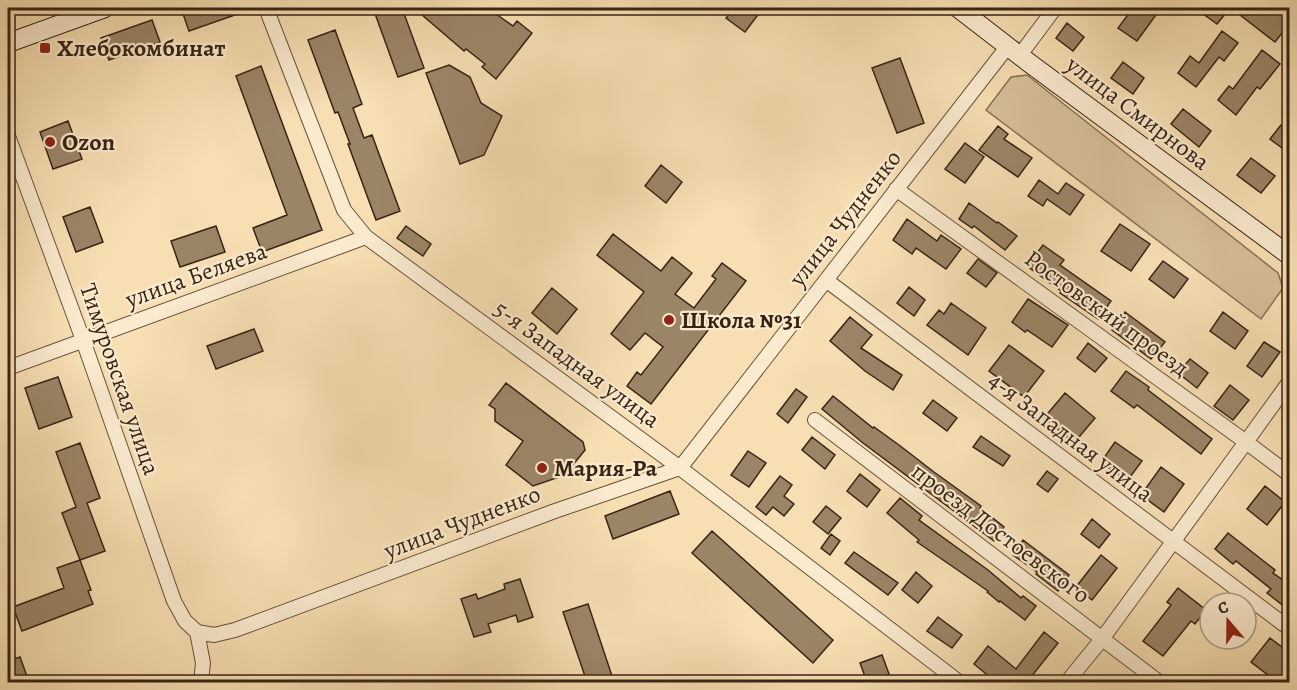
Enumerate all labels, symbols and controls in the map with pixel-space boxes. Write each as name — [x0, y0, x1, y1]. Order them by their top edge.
place label: Хлебокомбинат — [57, 32, 226, 64]
marker: Хлебокомбинат — [38, 41, 52, 55]
street label: улица Смирнова — [1059, 48, 1216, 178]
place label: Ozon — [62, 126, 116, 158]
marker: Ozon — [43, 135, 57, 149]
street label: улица Чудненко — [781, 143, 908, 294]
street label: улица Беляева — [120, 235, 271, 316]
street label: Ростовский проезд — [1018, 242, 1196, 384]
street label: Тимуровская улица — [72, 279, 168, 479]
street label: 5-я Западная улица — [487, 293, 667, 435]
place label: Школа №31 — [681, 304, 802, 336]
marker: Школа №31 — [662, 313, 676, 327]
street label: 4-я Западная улица — [982, 364, 1160, 510]
place label: Мария-Ра — [554, 452, 658, 484]
street label: проезд Достоевского — [905, 455, 1097, 611]
marker: Мария-Ра — [535, 461, 549, 475]
street label: улица Чудненко — [378, 477, 545, 567]
north arrow — [1198, 591, 1258, 651]
text: С — [1215, 596, 1232, 620]

